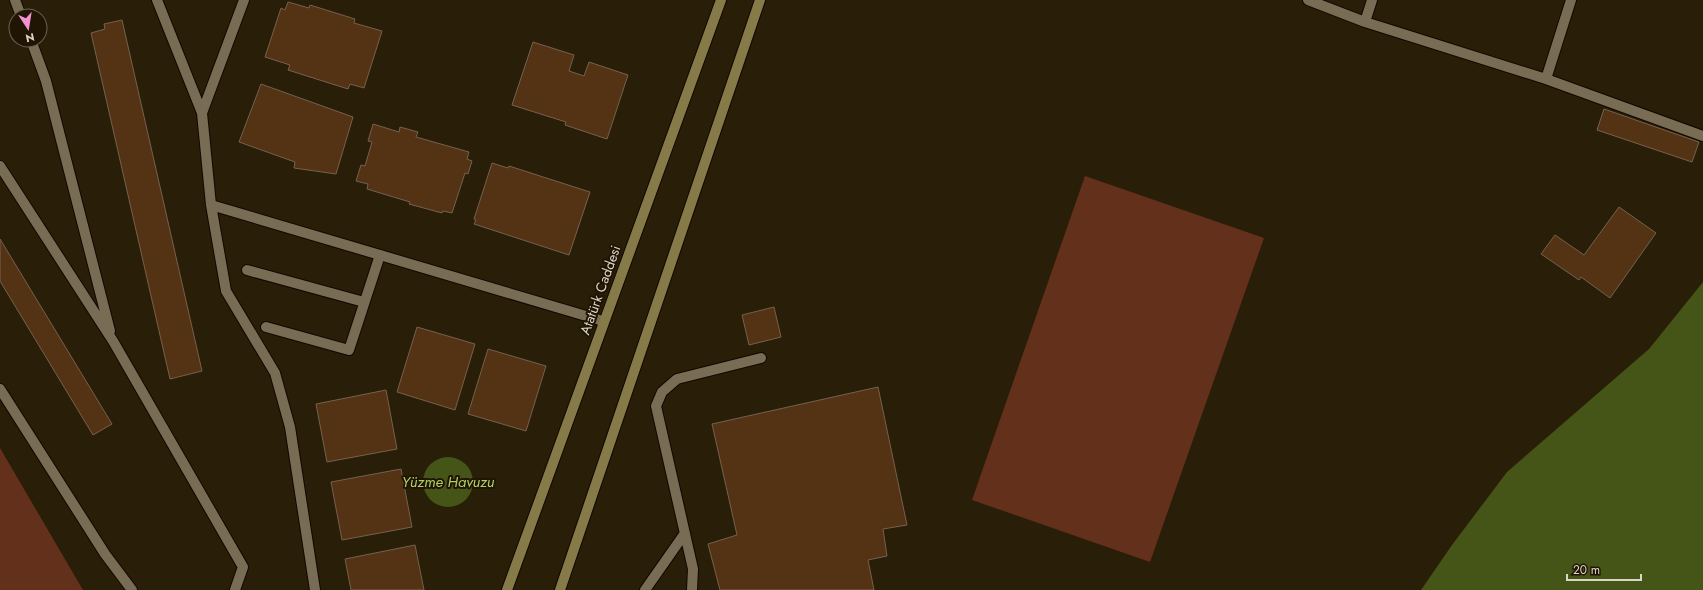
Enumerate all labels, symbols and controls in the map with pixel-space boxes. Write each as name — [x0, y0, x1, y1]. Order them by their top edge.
north arrow — [8, 8, 48, 48]
text: N — [24, 29, 36, 47]
street label: Atatürk Caddesi — [575, 242, 625, 338]
water label: Yüzme Havuzu — [402, 471, 495, 493]
scale bar — [1567, 556, 1641, 582]
text: 20 m — [1573, 561, 1600, 579]

